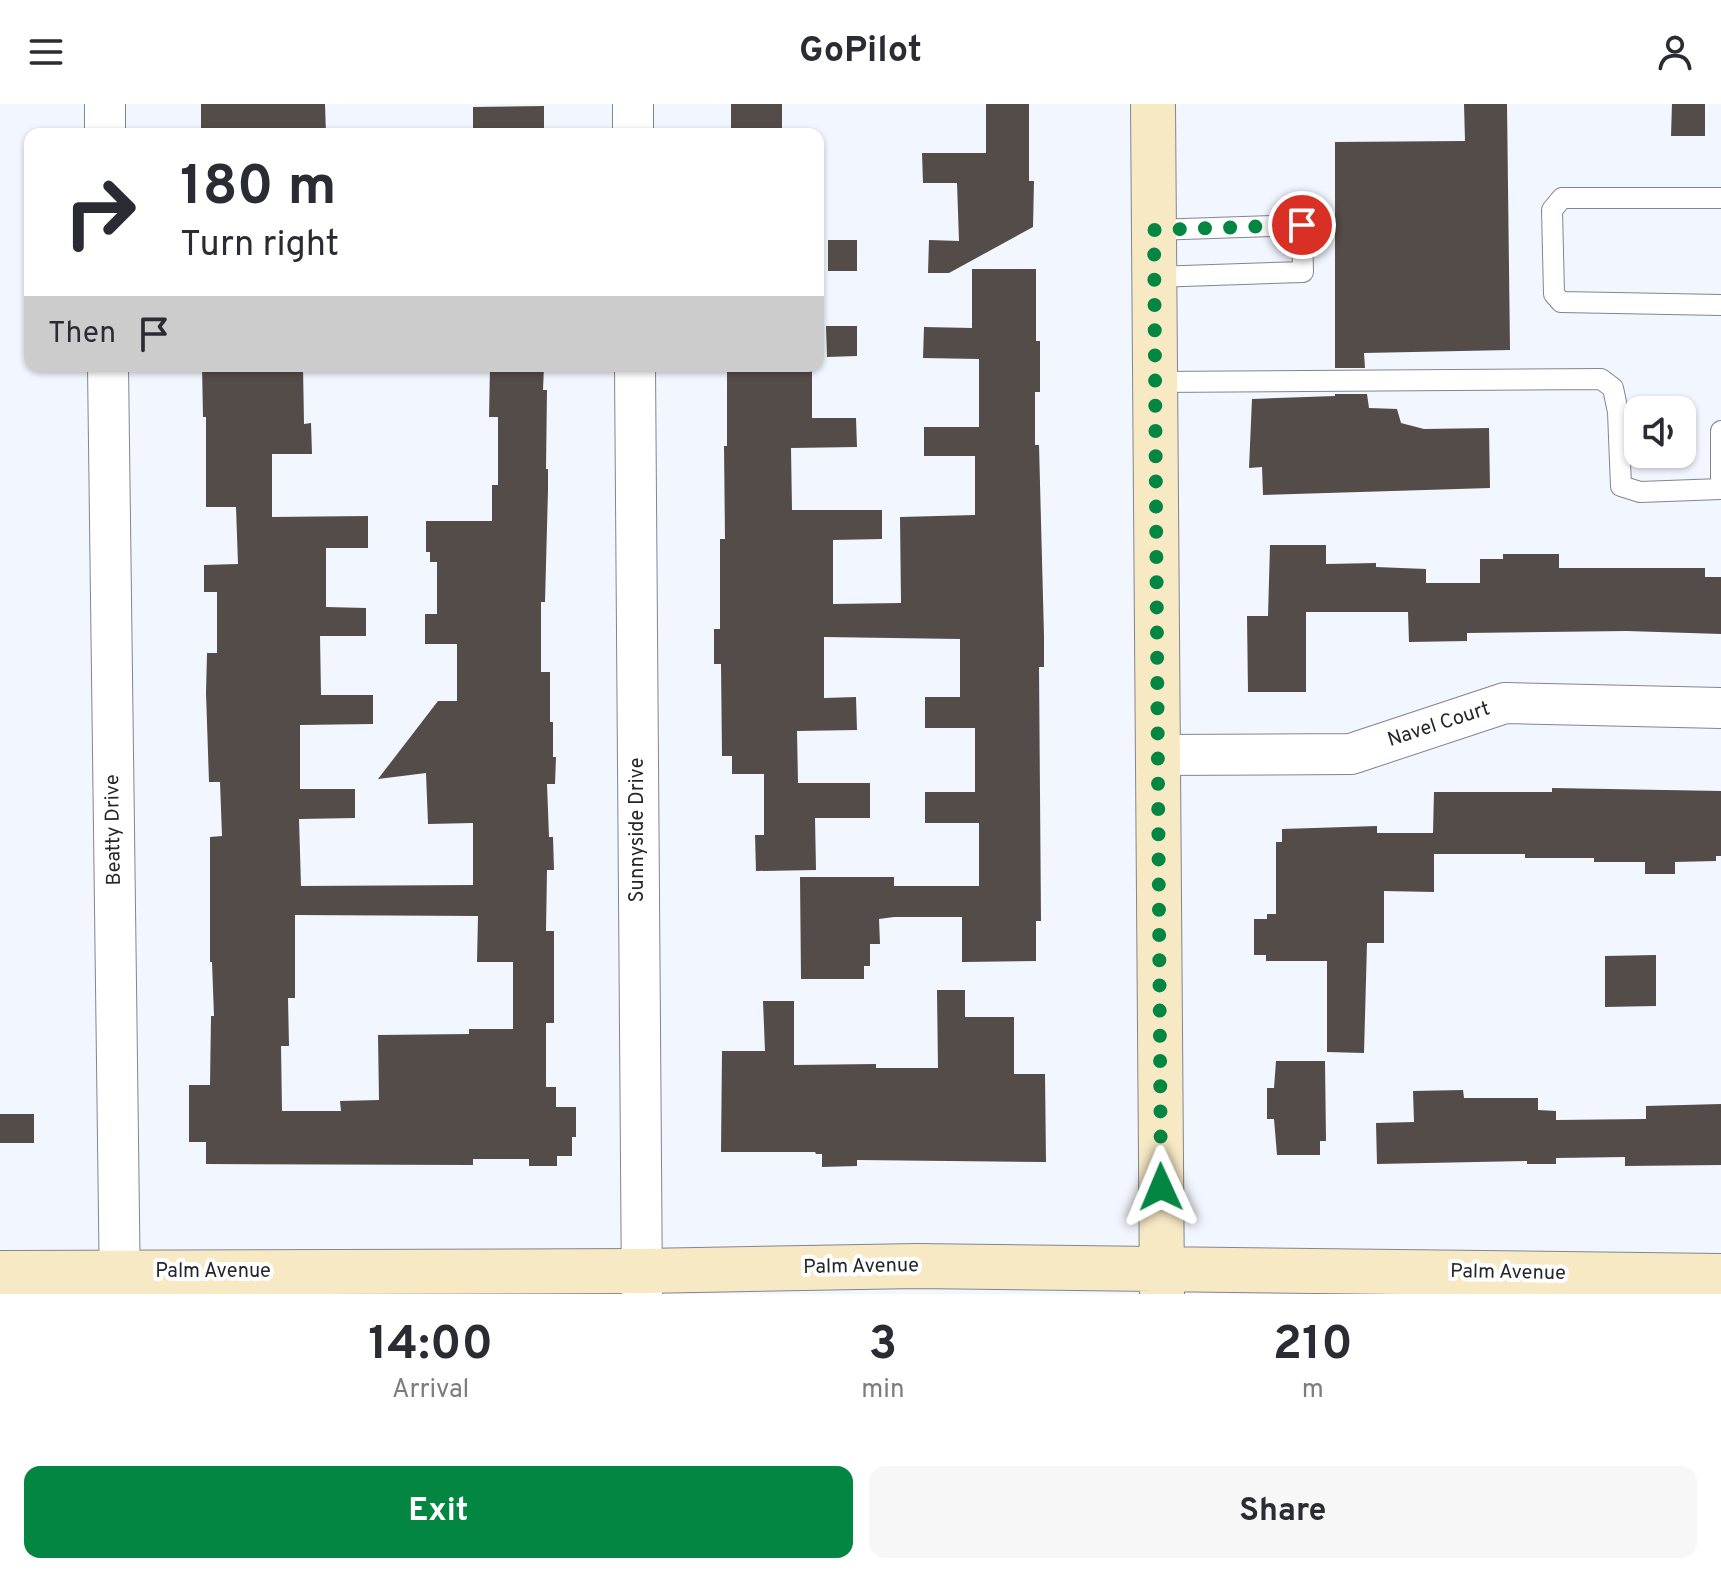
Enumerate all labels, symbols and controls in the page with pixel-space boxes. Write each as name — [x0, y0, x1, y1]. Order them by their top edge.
text: GoPilot — [799, 29, 922, 75]
icon: menu — [24, 30, 68, 74]
icon: person — [1653, 30, 1697, 74]
text: 180 m — [180, 154, 337, 224]
icon: right — [48, 160, 152, 264]
pin — [1268, 191, 1336, 259]
icon: arrive — [1280, 203, 1324, 247]
text: Turn right — [180, 223, 339, 269]
icon: arrive — [132, 312, 176, 356]
text: Then — [48, 316, 116, 353]
map controls — [1624, 396, 1696, 468]
button: sound — [1624, 396, 1696, 468]
street label: Navel Court — [1385, 696, 1493, 754]
street label: Sunnyside Drive — [625, 758, 651, 902]
street label: Beatty Drive — [100, 774, 128, 886]
position arrow — [1119, 1145, 1203, 1229]
street label: Palm Avenue — [803, 1253, 919, 1281]
street label: Palm Avenue — [155, 1259, 271, 1285]
street label: Palm Avenue — [1450, 1259, 1566, 1287]
text: 14:00 — [368, 1316, 493, 1376]
text: 3 — [869, 1316, 897, 1376]
text: 210 — [1273, 1316, 1353, 1376]
text: Arrival — [392, 1374, 469, 1407]
text: min — [861, 1374, 905, 1407]
text: m — [1302, 1374, 1324, 1407]
button: Exit — [24, 1466, 853, 1558]
button: Share — [869, 1466, 1697, 1558]

